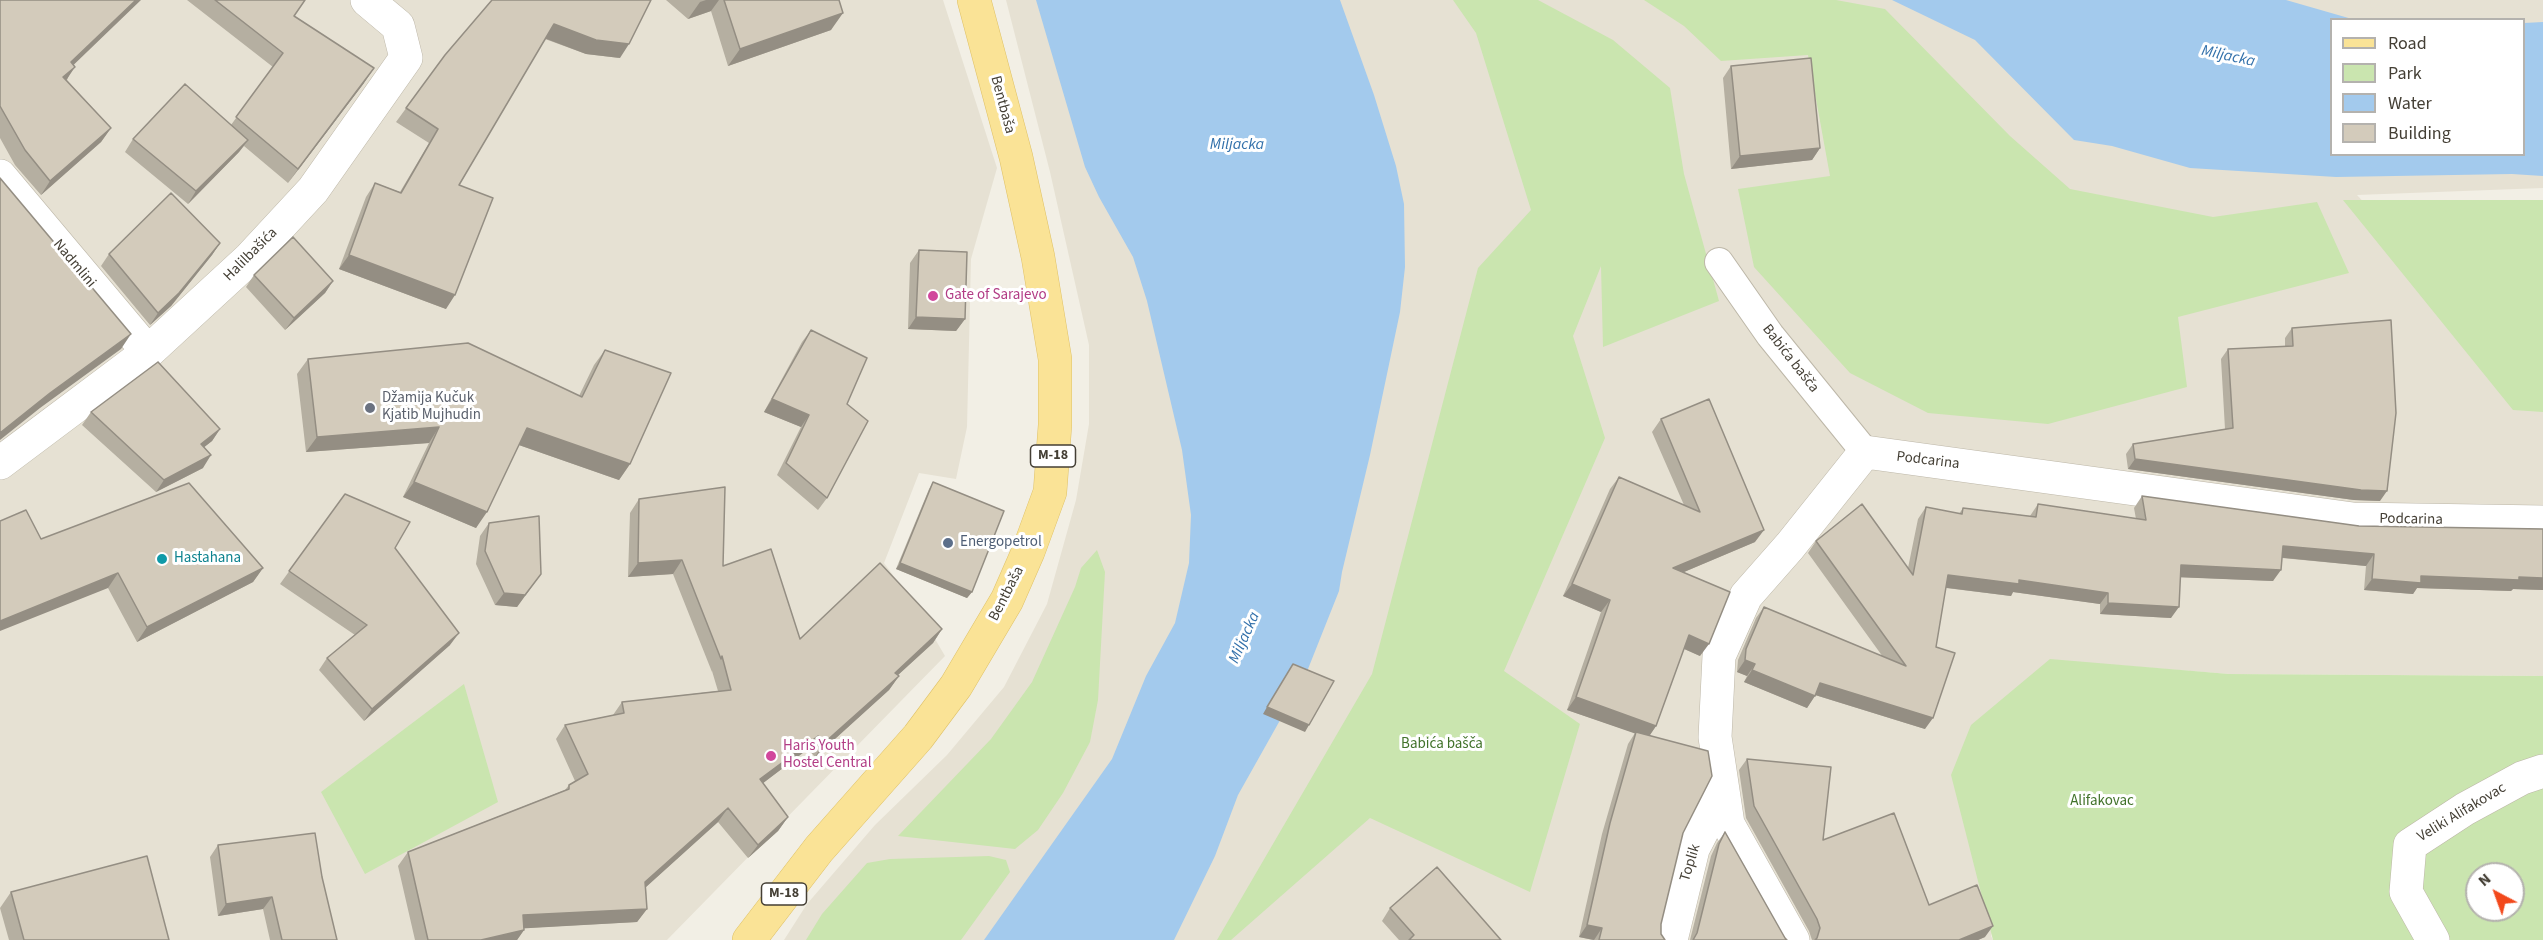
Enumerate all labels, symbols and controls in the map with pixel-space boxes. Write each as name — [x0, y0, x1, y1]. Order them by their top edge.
legend — [2330, 18, 2525, 156]
text: Road — [2388, 31, 2427, 56]
water label: Miljacka — [2199, 42, 2257, 72]
text: Park — [2388, 61, 2422, 86]
street label: Bentbaša — [986, 74, 1018, 136]
text: Water — [2388, 91, 2432, 116]
text: Building — [2388, 121, 2451, 146]
water label: Miljacka — [1210, 135, 1264, 155]
street label: Halilbašića — [220, 224, 282, 286]
street label: Nadmlini — [49, 236, 99, 292]
place label: Gate of Sarajevo — [945, 287, 1047, 305]
marker: Gate of Sarajevo — [926, 289, 940, 303]
street label: Babića bašča — [1758, 321, 1822, 397]
place label: Džamija Kučuk Kjatib Mujhudin — [382, 390, 481, 425]
marker: Džamija Kučuk Kjatib Mujhudin — [363, 401, 377, 415]
road number: M-18 — [1030, 445, 1076, 467]
street label: Podcarina — [1895, 448, 1961, 474]
street label: Podcarina — [2379, 510, 2443, 530]
place label: Energopetrol — [960, 534, 1042, 552]
marker: Energopetrol — [941, 536, 955, 550]
place label: Hastahana — [174, 550, 241, 568]
marker: Hastahana — [155, 552, 169, 566]
street label: Bentbaša — [986, 564, 1028, 624]
water label: Miljacka — [1225, 609, 1265, 667]
park label: Babića bašča — [1401, 736, 1483, 754]
place label: Haris Youth Hostel Central — [783, 738, 872, 773]
marker: Haris Youth Hostel Central — [764, 749, 778, 763]
street label: Veliki Alifakovac — [2414, 779, 2510, 847]
park label: Alifakovac — [2070, 793, 2134, 811]
street label: Toplik — [1677, 842, 1705, 884]
north arrow — [2465, 862, 2525, 922]
text: N — [2473, 868, 2496, 892]
road number: M-18 — [762, 883, 806, 905]

